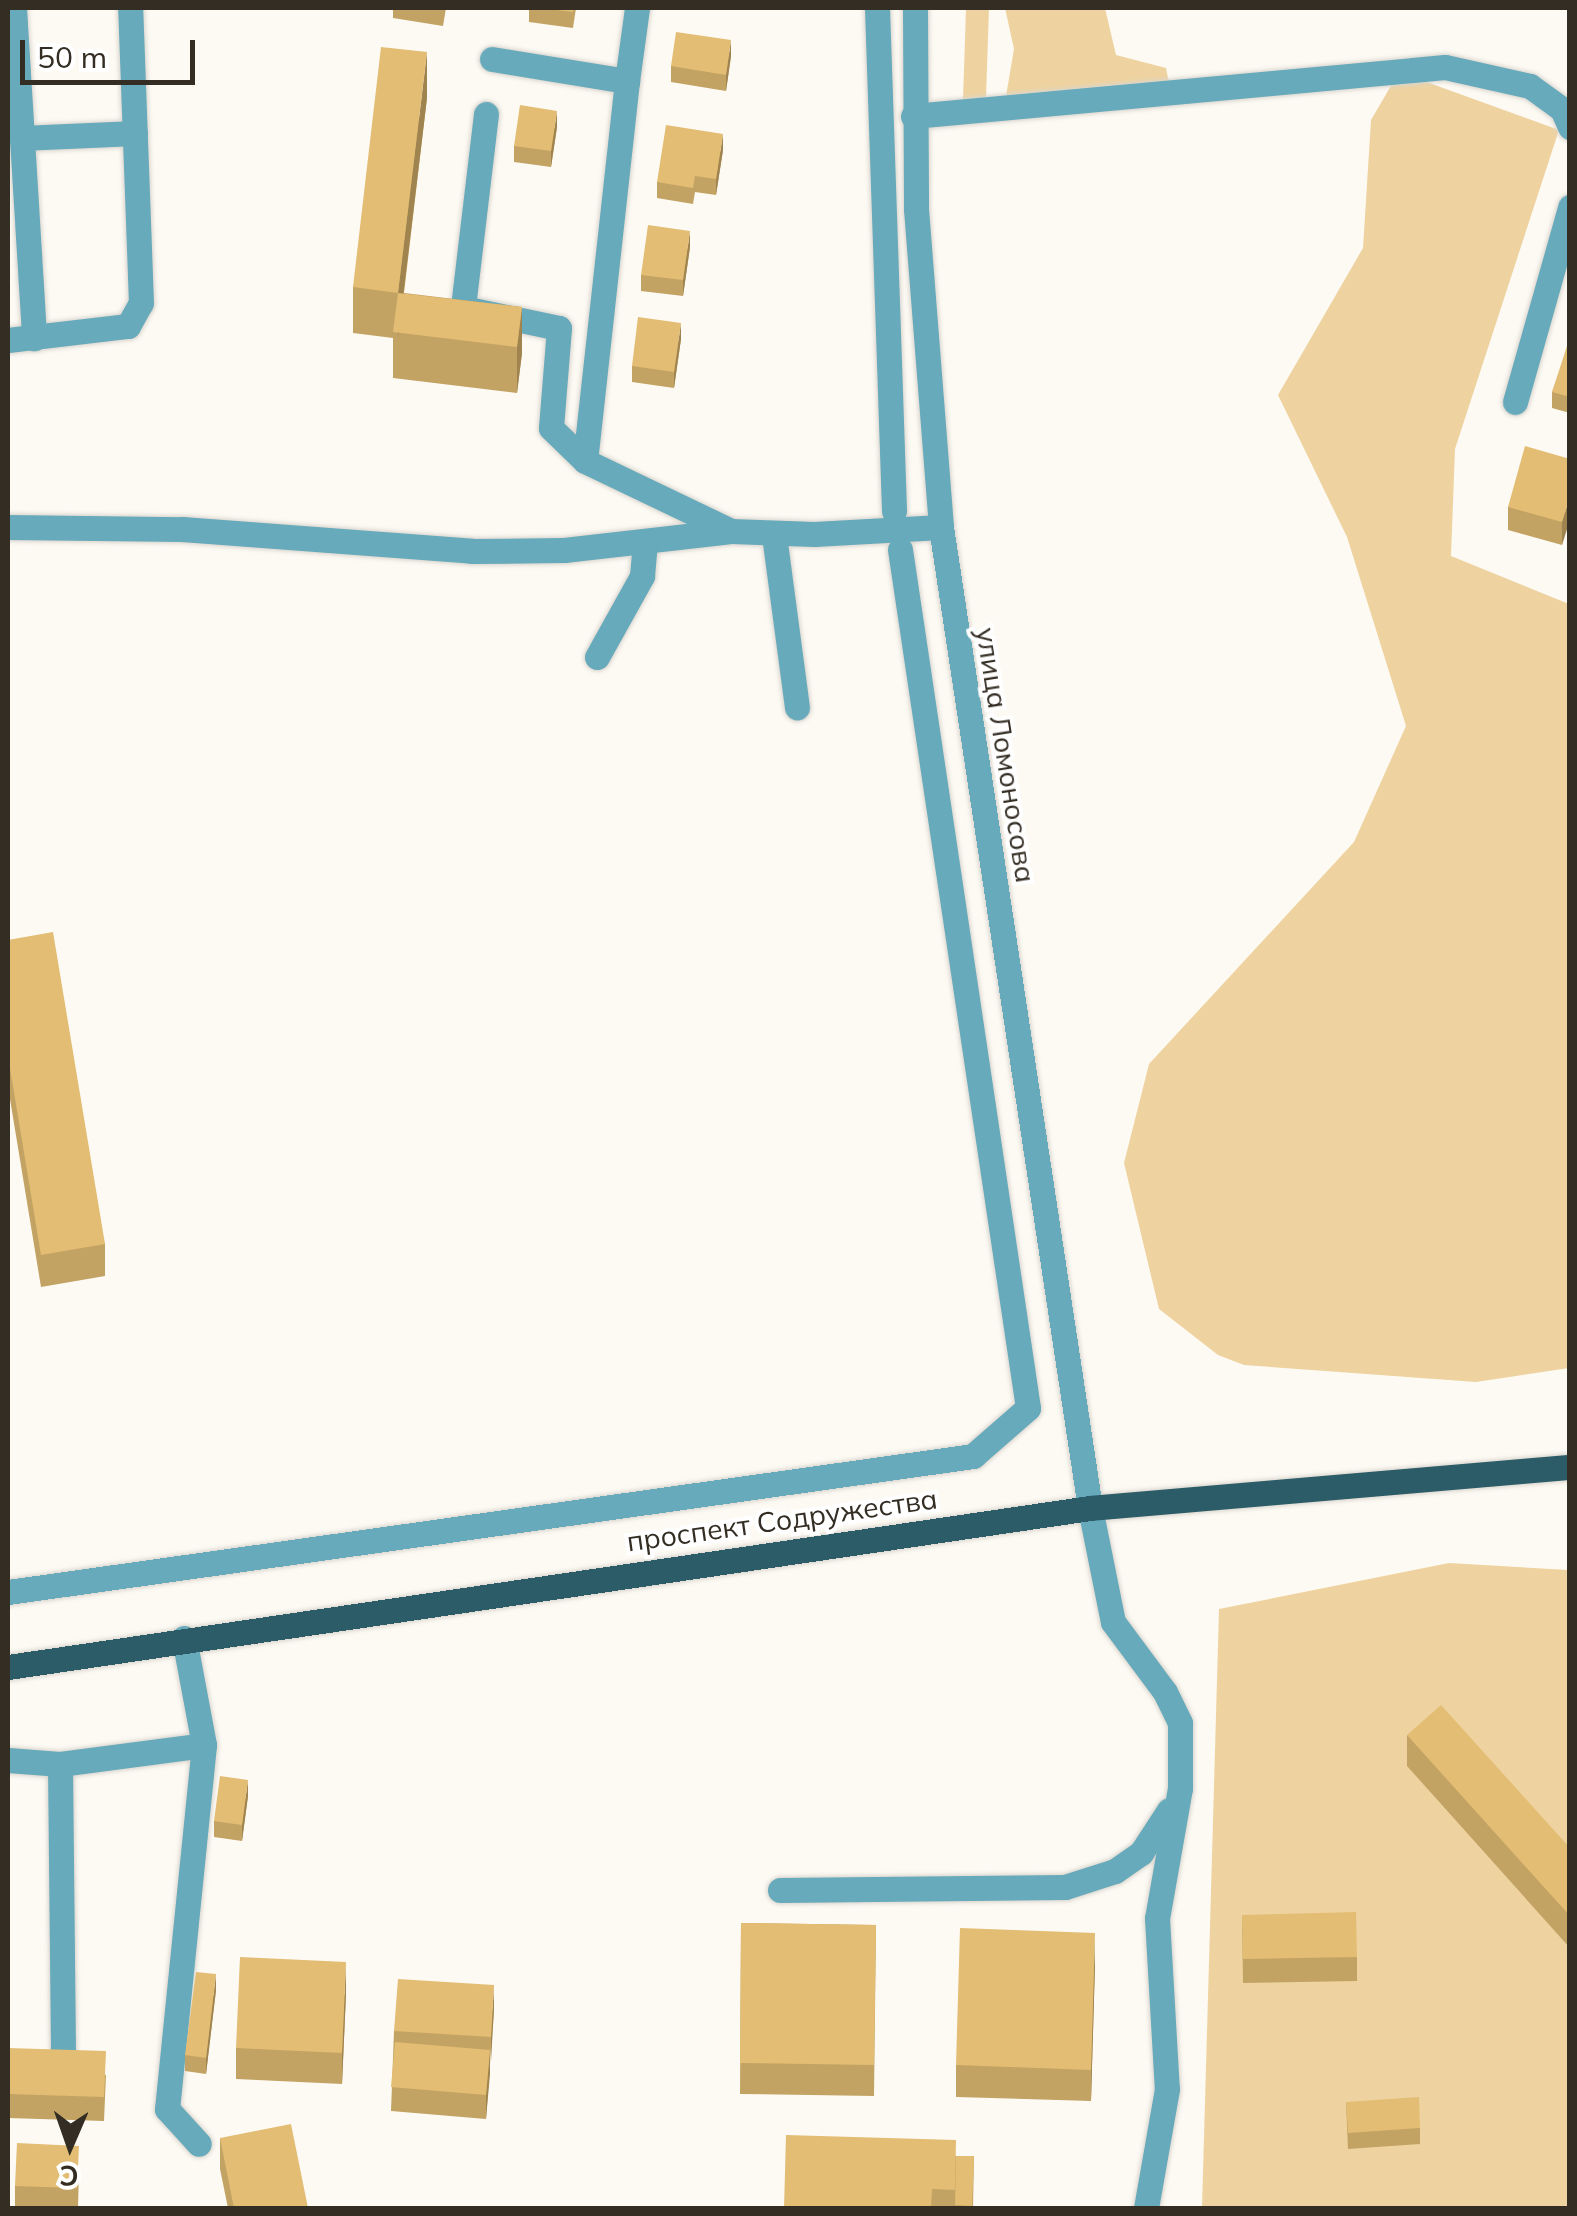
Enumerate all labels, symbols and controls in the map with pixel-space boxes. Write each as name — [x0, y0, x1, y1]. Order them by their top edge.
scale bar — [25, 20, 200, 82]
text: 50 m — [37, 38, 107, 76]
street label: улица Ломоносова — [969, 625, 1043, 885]
street label: проспект Содружества — [625, 1482, 939, 1558]
north arrow — [20, 2096, 120, 2196]
text: С — [59, 2159, 79, 2194]

